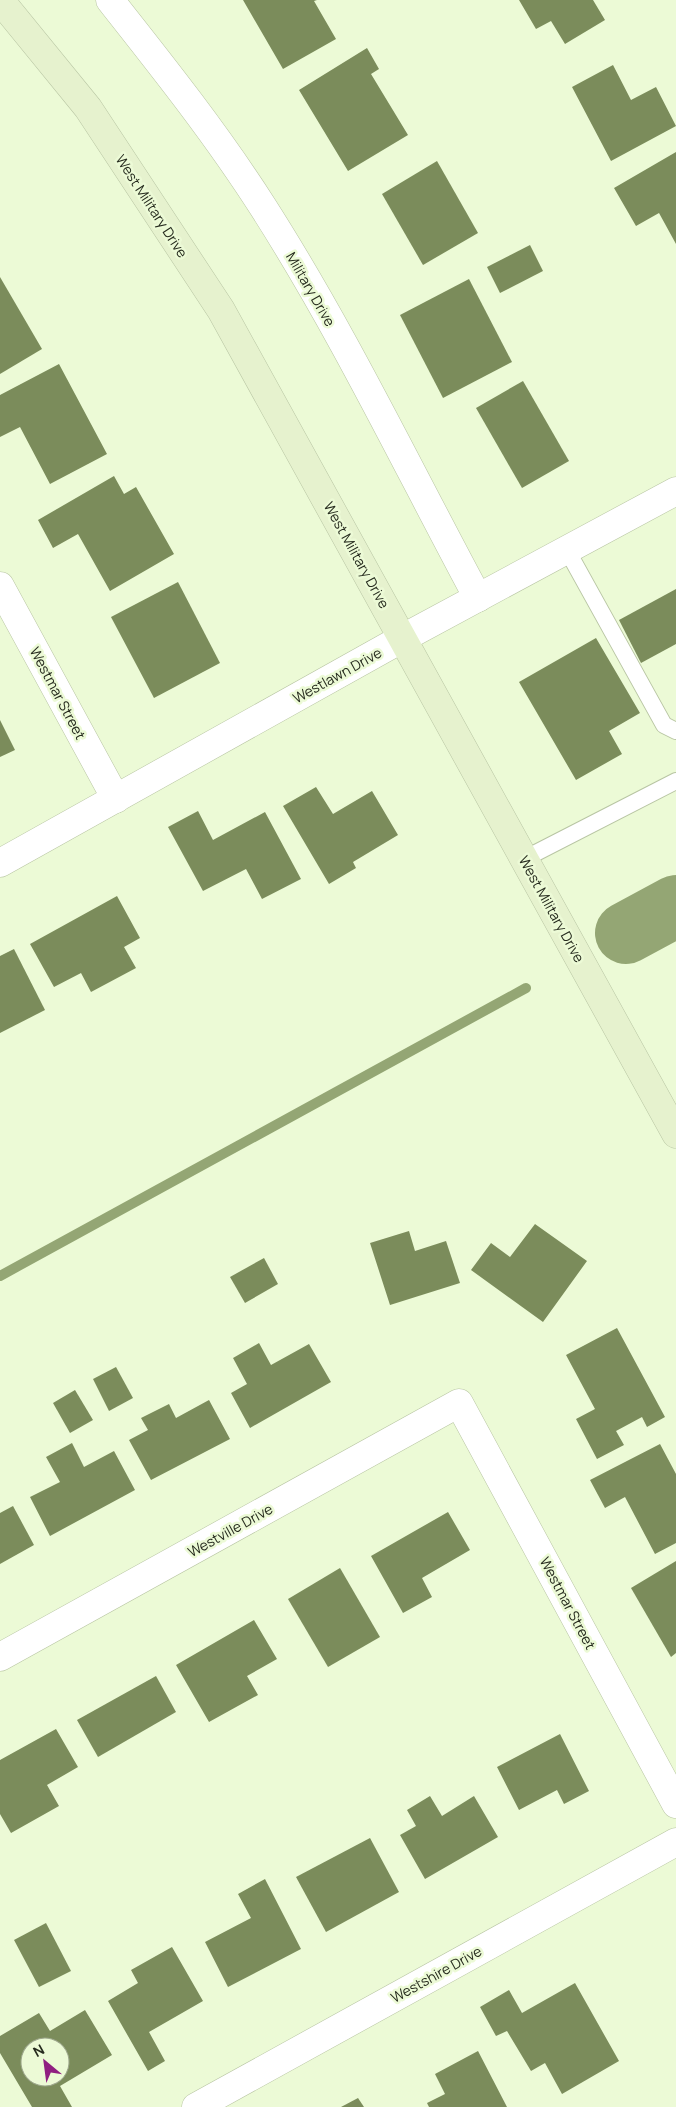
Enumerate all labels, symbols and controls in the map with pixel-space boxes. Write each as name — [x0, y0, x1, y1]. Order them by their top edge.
street label: West Military Drive — [112, 151, 192, 261]
street label: Military Drive — [282, 248, 340, 330]
street label: West Military Drive — [320, 498, 394, 612]
street label: Westlawn Drive — [289, 643, 385, 707]
street label: Westmar Street — [26, 644, 91, 743]
street label: West Military Drive — [515, 852, 589, 966]
street label: Westville Drive — [184, 1499, 276, 1561]
street label: Westmar Street — [536, 1554, 601, 1653]
street label: Westshire Drive — [387, 1941, 485, 2007]
north arrow — [20, 2037, 70, 2087]
text: N — [29, 2039, 47, 2061]

